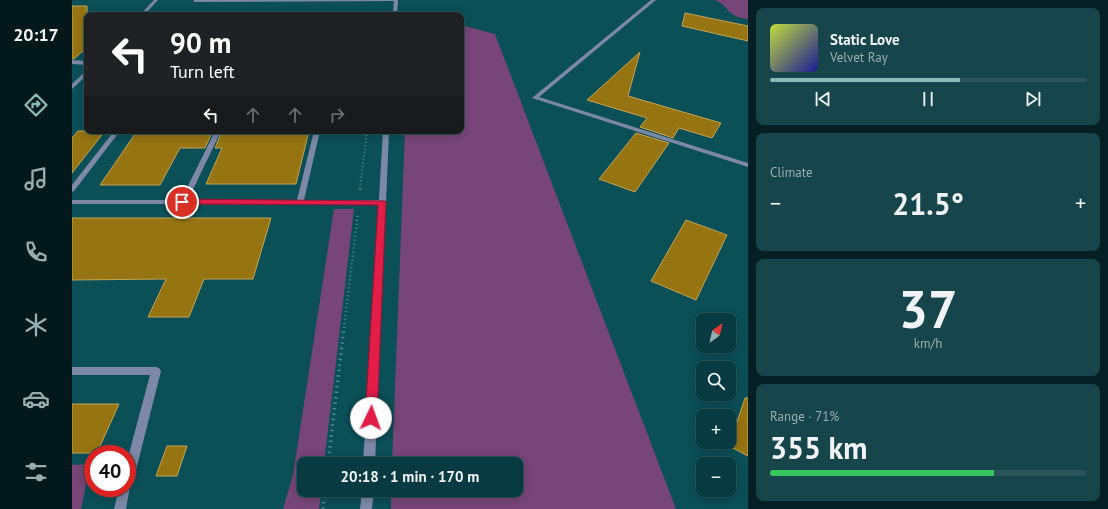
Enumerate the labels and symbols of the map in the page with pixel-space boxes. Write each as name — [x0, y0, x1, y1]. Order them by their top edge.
pin — [165, 185, 199, 219]
north arrow — [696, 313, 736, 353]
position arrow — [350, 397, 392, 439]
speed limit sign: 40 — [84, 445, 136, 497]

